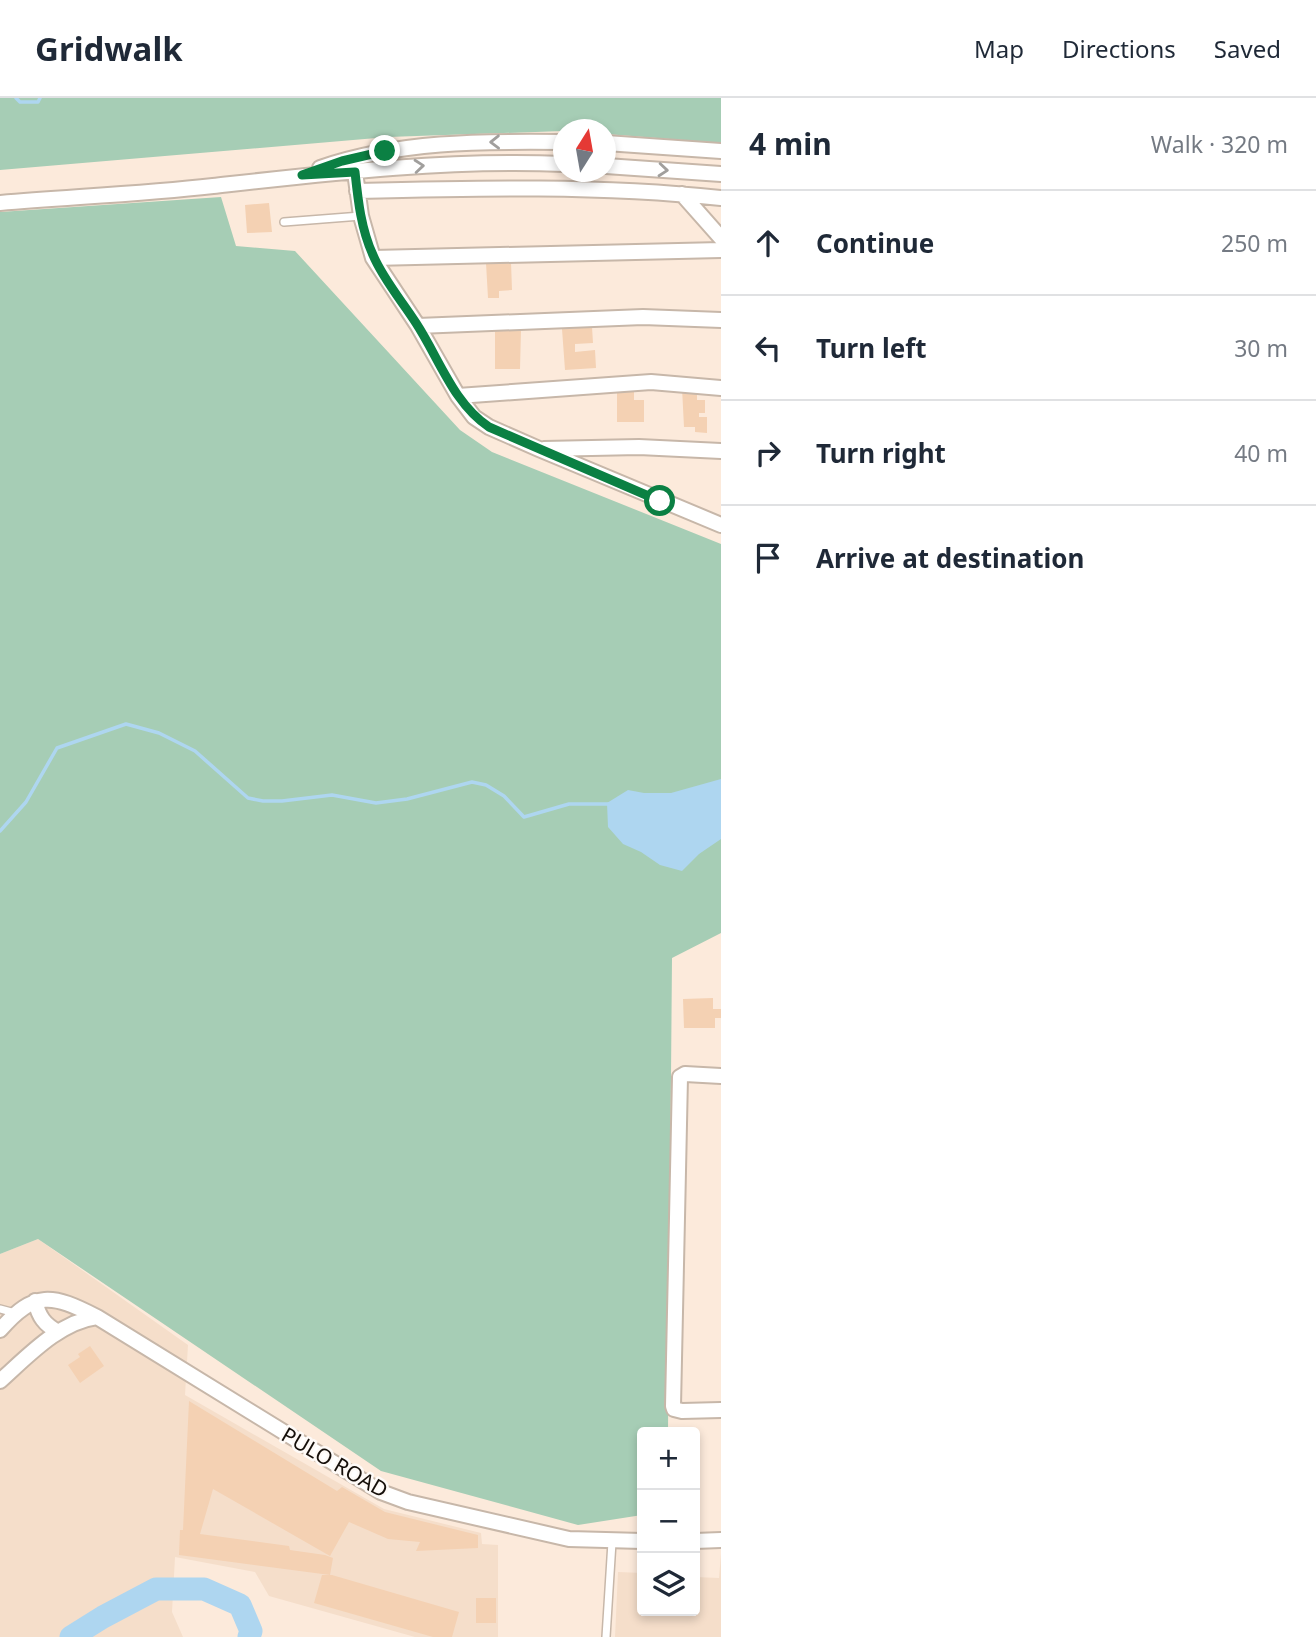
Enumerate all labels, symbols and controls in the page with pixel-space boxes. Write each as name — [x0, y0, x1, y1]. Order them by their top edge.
text: Gridwalk — [35, 26, 183, 71]
text: Map — [974, 32, 1024, 65]
text: Directions — [1062, 32, 1176, 65]
text: Saved — [1214, 32, 1281, 65]
north arrow — [553, 119, 616, 182]
text: 4 min — [749, 123, 832, 164]
text: Walk · 320 m — [1151, 128, 1288, 160]
one-way arrow — [490, 134, 501, 149]
route end — [369, 135, 400, 166]
one-way arrow — [414, 159, 425, 174]
one-way arrow — [658, 162, 669, 177]
icon: ahead — [749, 224, 787, 262]
text: Continue — [816, 225, 934, 261]
text: 250 m — [1221, 227, 1288, 259]
icon: left — [749, 329, 787, 367]
text: Turn left — [816, 330, 927, 366]
text: 30 m — [1234, 332, 1288, 364]
icon: right — [749, 434, 787, 472]
text: Turn right — [816, 435, 946, 471]
text: 40 m — [1234, 437, 1288, 469]
route start — [644, 485, 675, 516]
icon: arrive — [749, 539, 787, 577]
text: Arrive at destination — [816, 540, 1085, 576]
street label: PULO ROAD — [277, 1420, 393, 1504]
map controls — [637, 1427, 700, 1616]
button: + — [637, 1427, 700, 1490]
button: − — [637, 1490, 700, 1553]
button: layers — [637, 1553, 700, 1616]

